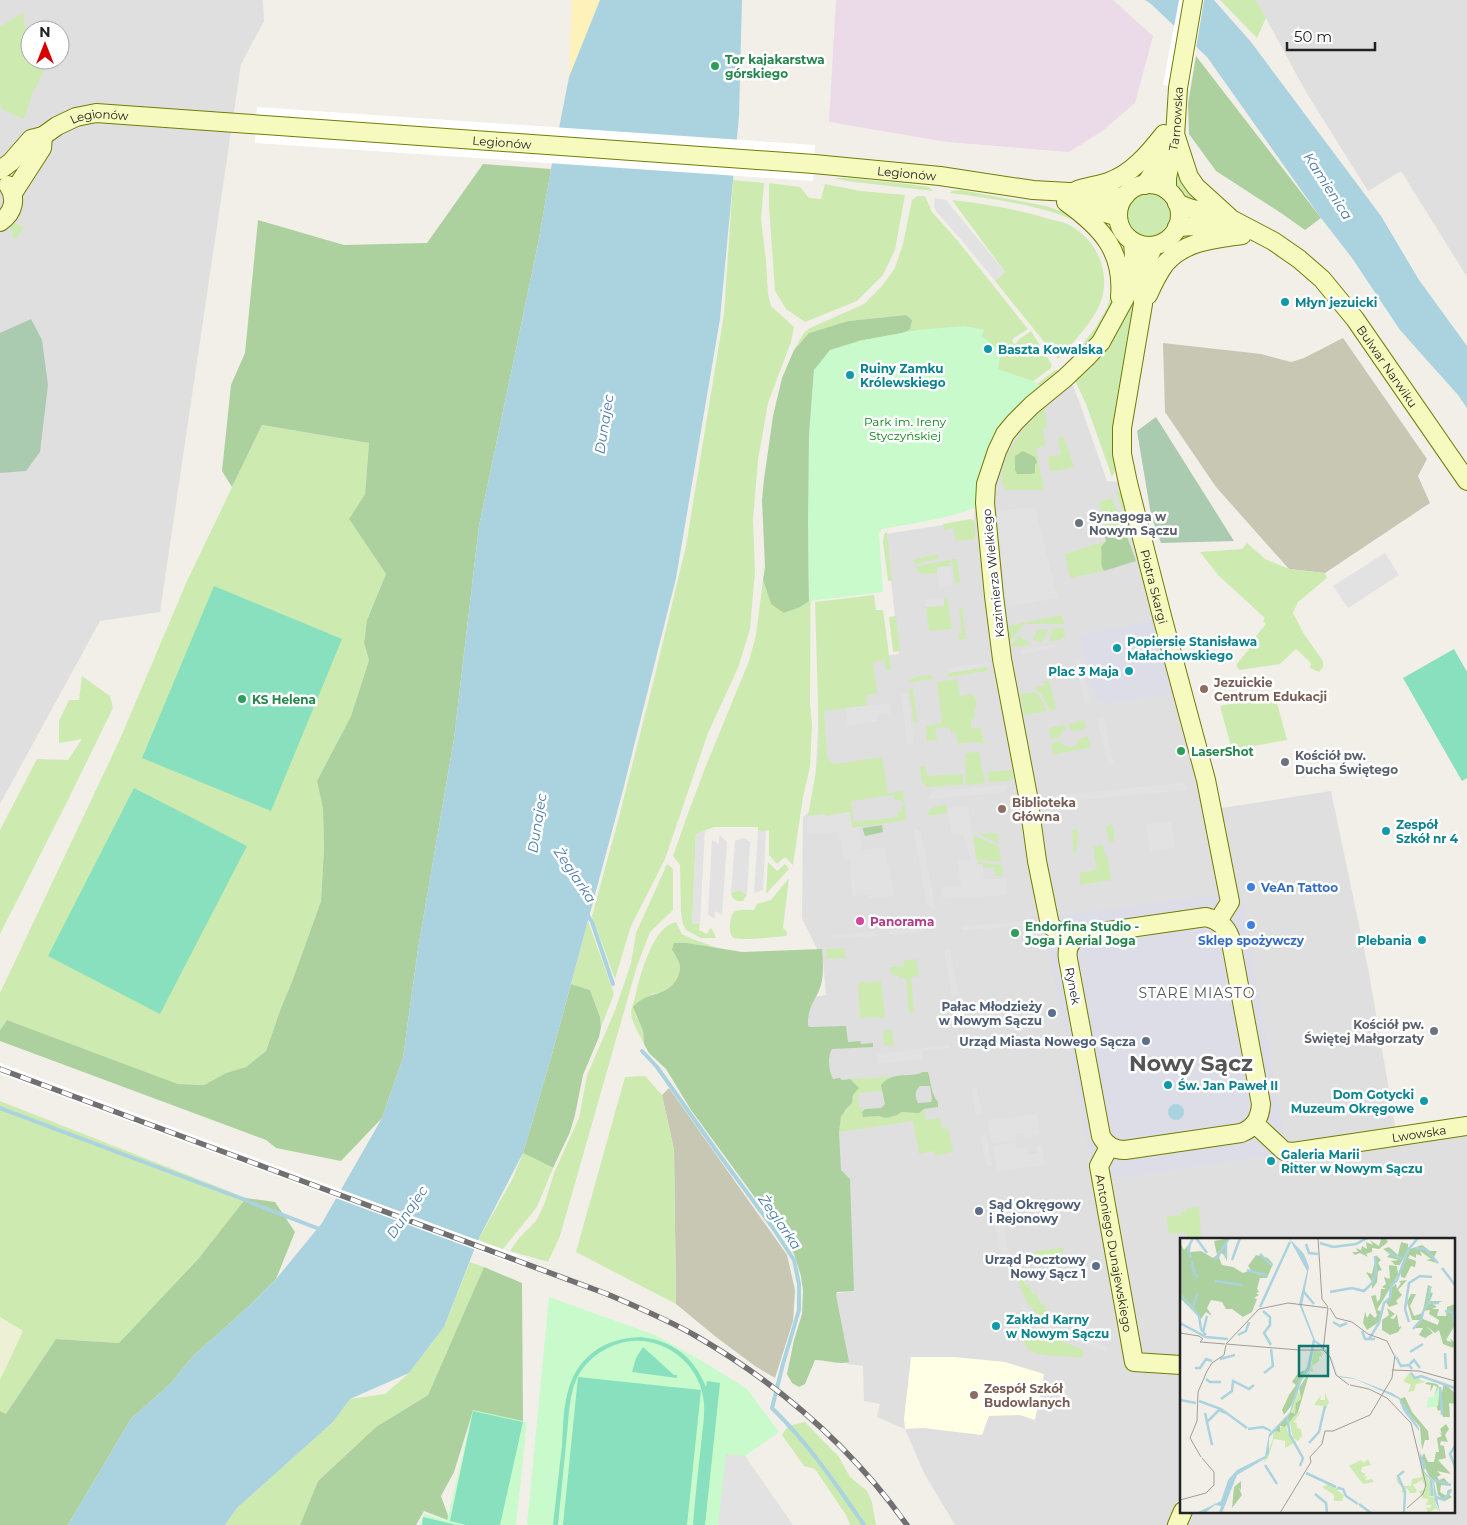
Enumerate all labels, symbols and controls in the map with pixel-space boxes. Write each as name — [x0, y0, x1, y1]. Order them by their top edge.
north arrow — [20, 20, 70, 70]
scale bar — [1287, 20, 1374, 52]
text: N — [39, 23, 51, 41]
text: 50 m — [1294, 27, 1332, 46]
place label: Tor kajakarstwa górskiego — [725, 52, 825, 81]
marker: Tor kajakarstwa górskiego — [709, 60, 721, 72]
street label: Tarnowska — [1165, 86, 1186, 152]
street label: Legionów — [67, 105, 129, 126]
street label: Legionów — [472, 132, 532, 151]
water label: Kamienica — [1300, 149, 1356, 223]
street label: Legionów — [876, 163, 937, 183]
place label: Młyn jezuicki — [1295, 295, 1377, 310]
marker: Młyn jezuicki — [1279, 296, 1291, 308]
street label: Bulwar Narwiku — [1354, 322, 1421, 410]
place label: Baszta Kowalska — [998, 342, 1103, 357]
marker: Baszta Kowalska — [982, 343, 994, 355]
place label: Ruiny Zamku Królewskiego — [860, 361, 946, 390]
marker: Ruiny Zamku Królewskiego — [844, 369, 856, 381]
water label: Dunajec — [590, 393, 618, 455]
park label: Park im. Ireny Styczyńskiej — [864, 414, 947, 443]
street label: Kazimierza Wielkiego — [979, 508, 1007, 638]
place label: Synagoga w Nowym Sączu — [1089, 509, 1178, 539]
marker: Synagoga w Nowym Sączu — [1073, 517, 1085, 529]
street label: Piotra Skargi — [1138, 548, 1171, 626]
place label: Popiersie Stanisława Małachowskiego — [1127, 634, 1257, 663]
marker: Popiersie Stanisława Małachowskiego — [1111, 642, 1123, 654]
place label: Plac 3 Maja — [1048, 664, 1119, 679]
marker: Plac 3 Maja — [1123, 665, 1135, 677]
place label: Jezuickie Centrum Edukacji — [1213, 675, 1327, 704]
marker: Jezuickie Centrum Edukacji — [1198, 683, 1210, 695]
place label: KS Helena — [252, 692, 316, 707]
marker: KS Helena — [236, 693, 248, 705]
place label: LaserShot — [1191, 744, 1255, 759]
marker: LaserShot — [1175, 745, 1187, 757]
place label: Kościół pw. Ducha Świętego — [1295, 748, 1398, 778]
marker: Kościół pw. Ducha Świętego — [1279, 756, 1291, 768]
water label: Dunajec — [523, 792, 551, 854]
place label: Biblioteka Główna — [1012, 795, 1076, 824]
marker: Biblioteka Główna — [996, 803, 1008, 815]
place label: Zespół Szkół nr 4 — [1396, 817, 1459, 846]
marker: Zespół Szkół nr 4 — [1380, 825, 1392, 837]
water label: Żeglarka — [549, 843, 600, 906]
place label: VeAn Tattoo — [1260, 880, 1338, 895]
marker: VeAn Tattoo — [1245, 881, 1257, 893]
place label: Panorama — [870, 914, 934, 929]
marker: Panorama — [854, 915, 866, 927]
place label: Endorfina Studio - Joga i Aerial Joga — [1024, 919, 1140, 948]
marker: Sklep spożywczy — [1245, 919, 1257, 931]
marker: Endorfina Studio - Joga i Aerial Joga — [1009, 927, 1021, 939]
place label: Sklep spożywczy — [1198, 933, 1305, 948]
place label: Plebania — [1357, 933, 1412, 948]
marker: Plebania — [1416, 934, 1428, 946]
street label: Rynek — [1062, 966, 1084, 1007]
district label: STARE MIASTO — [1139, 984, 1255, 1002]
place label: Pałac Młodzieży w Nowym Sączu — [939, 999, 1043, 1029]
marker: Pałac Młodzieży w Nowym Sączu — [1046, 1007, 1058, 1019]
place label: Kościół pw. Świętej Małgorzaty — [1304, 1017, 1425, 1047]
marker: Kościół pw. Świętej Małgorzaty — [1428, 1025, 1440, 1037]
place label: Urząd Miasta Nowego Sącza — [959, 1034, 1136, 1050]
marker: Urząd Miasta Nowego Sącza — [1140, 1035, 1152, 1047]
district label: Nowy Sącz — [1129, 1050, 1253, 1077]
place label: Św. Jan Paweł II — [1178, 1078, 1278, 1093]
marker: Św. Jan Paweł II — [1162, 1079, 1174, 1091]
place label: Dom Gotycki Muzeum Okręgowe — [1291, 1087, 1414, 1117]
marker: Dom Gotycki Muzeum Okręgowe — [1418, 1095, 1430, 1107]
street label: Lwowska — [1391, 1122, 1447, 1145]
place label: Galeria Marii Ritter w Nowym Sączu — [1281, 1147, 1423, 1177]
marker: Galeria Marii Ritter w Nowym Sączu — [1265, 1155, 1277, 1167]
street label: Antoniego Dunajewskiego — [1093, 1173, 1136, 1333]
water label: Dunajec — [382, 1182, 432, 1242]
water label: Żeglarka — [754, 1190, 806, 1253]
place label: Sąd Okręgowy i Rejonowy — [989, 1197, 1082, 1226]
marker: Sąd Okręgowy i Rejonowy — [973, 1205, 985, 1217]
inset map — [1180, 1238, 1454, 1512]
place label: Urząd Pocztowy Nowy Sącz 1 — [985, 1252, 1087, 1282]
marker: Urząd Pocztowy Nowy Sącz 1 — [1090, 1260, 1102, 1272]
place label: Zakład Karny w Nowym Sączu — [1006, 1312, 1109, 1342]
marker: Zakład Karny w Nowym Sączu — [990, 1320, 1002, 1332]
place label: Zespół Szkół Budowlanych — [984, 1381, 1070, 1410]
marker: Zespół Szkół Budowlanych — [968, 1389, 980, 1401]

